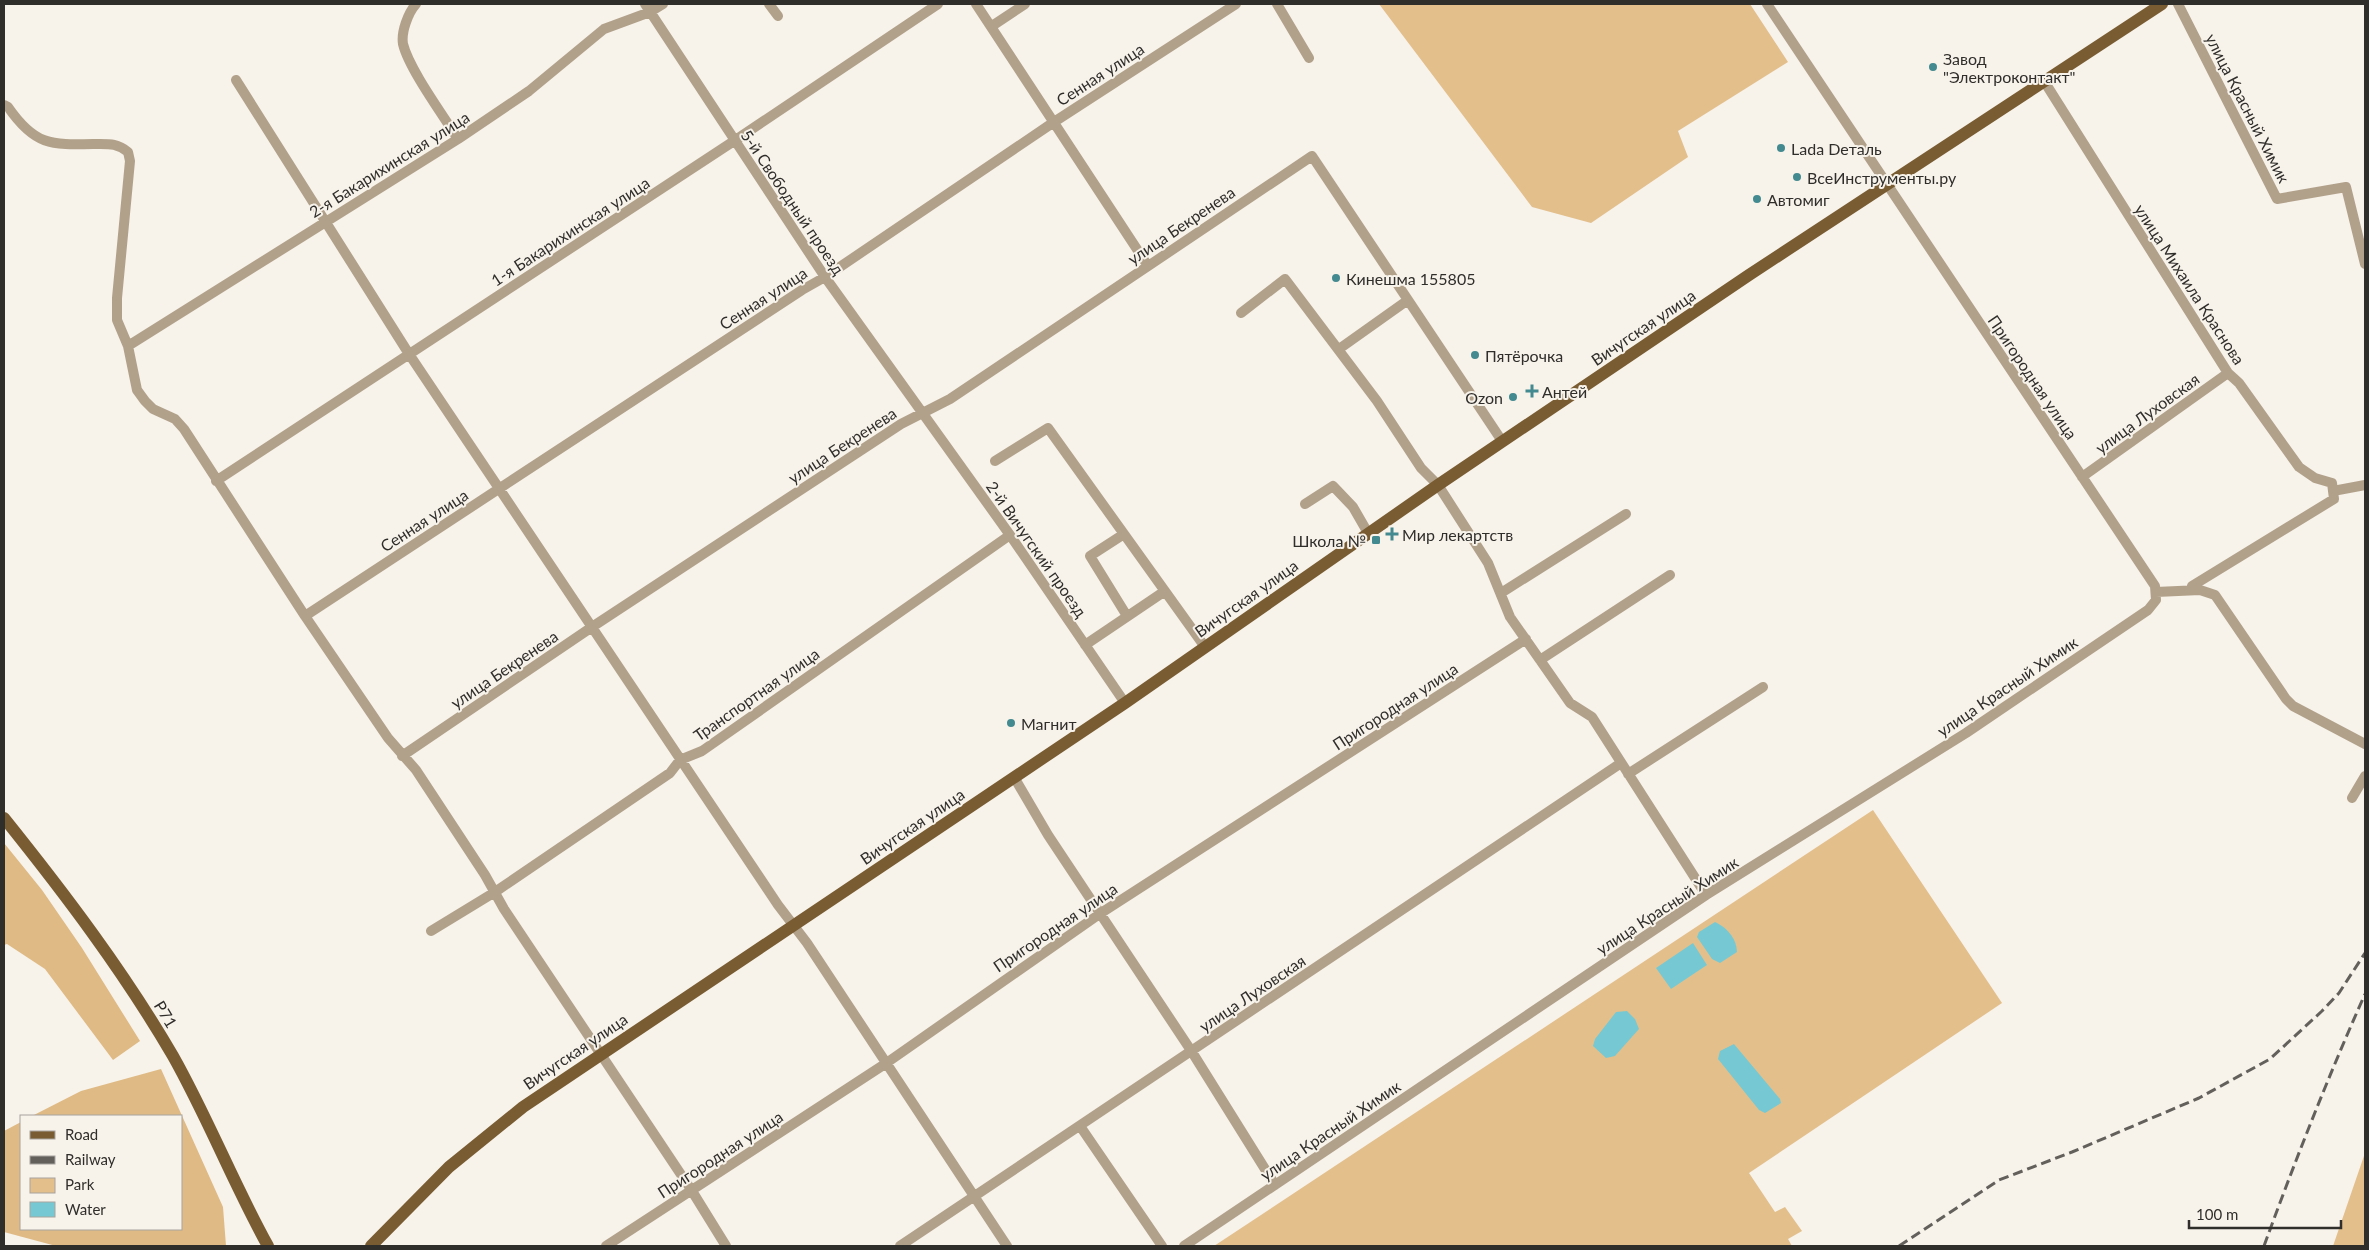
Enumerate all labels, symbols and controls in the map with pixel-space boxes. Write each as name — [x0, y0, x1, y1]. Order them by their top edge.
street label: улица Красный Химик — [2202, 30, 2294, 186]
street label: Сенная улица — [1053, 39, 1147, 109]
place label: Завод "Электроконтакт" — [1943, 49, 2076, 86]
marker: Завод "Электроконтакт" — [1927, 61, 1939, 73]
street label: 2-я Бакарихинская улица — [305, 107, 473, 221]
street label: 5-й Свободный проезд — [737, 126, 849, 278]
place label: Lada Dеталь — [1791, 139, 1882, 158]
marker: Lada Dеталь — [1775, 142, 1787, 154]
place label: ВсеИнструменты.ру — [1807, 168, 1957, 187]
marker: ВсеИнструменты.ру — [1791, 171, 1803, 183]
street label: 1-я Бакарихинская улица — [487, 173, 653, 289]
street label: улица Бекренева — [1124, 182, 1238, 268]
place label: Автомиг — [1767, 190, 1830, 209]
marker: Автомиг — [1751, 193, 1763, 205]
street label: улица Михаила Краснова — [2131, 200, 2249, 368]
street label: Сенная улица — [716, 263, 810, 333]
place label: Кинешма 155805 — [1346, 269, 1475, 288]
marker: Кинешма 155805 — [1330, 272, 1342, 284]
street label: Вичугская улица — [1587, 285, 1699, 369]
street label: Пригородная улица — [1984, 311, 2082, 443]
place label: Пятёрочка — [1485, 346, 1563, 365]
marker: Пятёрочка — [1469, 349, 1481, 361]
street label: улица Луховская — [2091, 369, 2203, 457]
place label: Антей — [1542, 382, 1587, 401]
marker: Антей — [1526, 385, 1538, 397]
place label: Ozon — [1465, 388, 1503, 407]
marker: Ozon — [1507, 391, 1519, 403]
street label: улица Бекренева — [784, 403, 900, 487]
street label: 2-й Вичугский проезд — [983, 477, 1091, 621]
street label: Сенная улица — [377, 485, 471, 555]
place label: Мир лекартств — [1402, 525, 1513, 544]
marker: Мир лекартств — [1386, 528, 1398, 540]
place label: Школа № — [1292, 531, 1366, 550]
marker: Школа № — [1370, 534, 1382, 546]
street label: Вичугская улица — [1191, 555, 1301, 641]
street label: улица Бекренева — [447, 626, 561, 712]
street label: улица Красный Химик — [1933, 632, 2081, 740]
street label: Транспортная улица — [690, 644, 822, 744]
street label: Пригородная улица — [1329, 658, 1461, 754]
place label: Магнит — [1021, 714, 1077, 733]
marker: Магнит — [1005, 717, 1017, 729]
street label: Вичугская улица — [856, 784, 968, 868]
street label: улица Красный Химик — [1593, 852, 1742, 958]
street label: Пригородная улица — [989, 878, 1121, 976]
street label: улица Луховская — [1195, 950, 1309, 1036]
street label: Р71 — [151, 997, 181, 1031]
street label: Вичугская улица — [519, 1009, 631, 1093]
street label: улица Красный Химик — [1256, 1076, 1404, 1184]
street label: Пригородная улица — [654, 1106, 786, 1202]
legend — [20, 1115, 182, 1230]
text: Road — [65, 1125, 98, 1143]
text: Railway — [65, 1150, 116, 1168]
text: Park — [65, 1175, 95, 1193]
scale bar — [2189, 1198, 2342, 1230]
text: Water — [65, 1200, 106, 1218]
text: 100 m — [2196, 1205, 2238, 1223]

